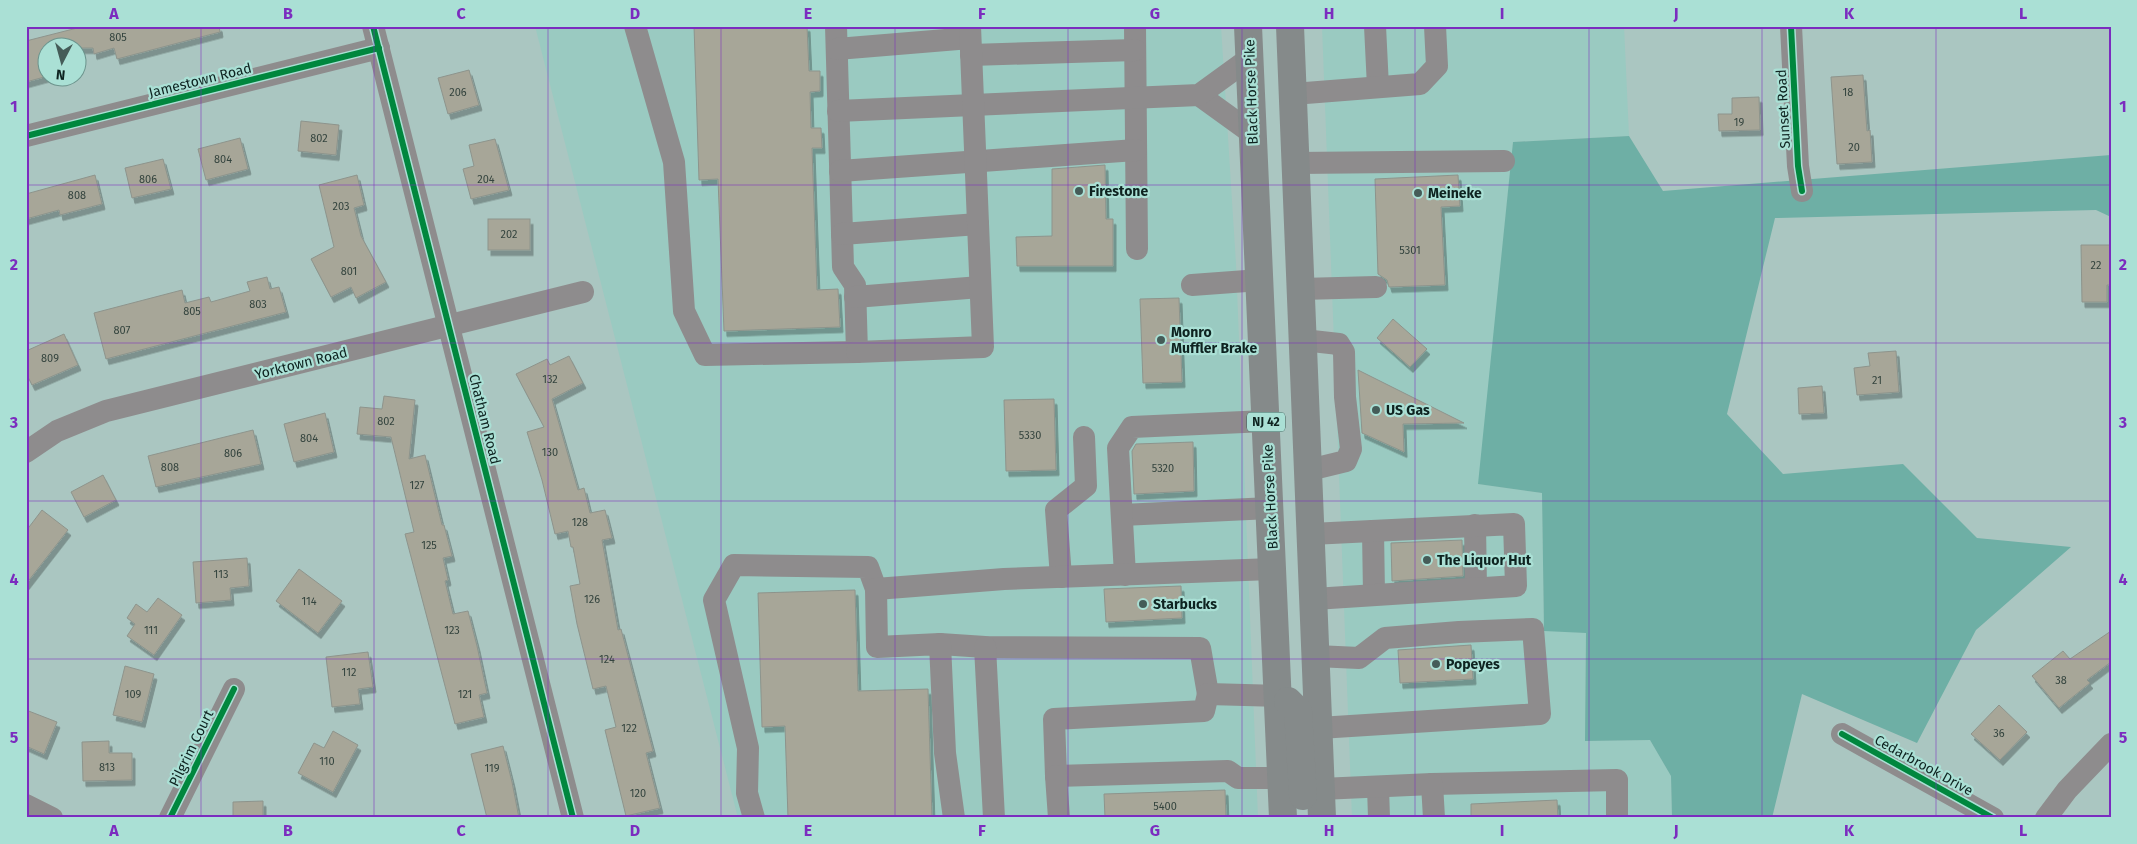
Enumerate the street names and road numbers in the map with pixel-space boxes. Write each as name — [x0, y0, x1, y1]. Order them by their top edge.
street label: Black Horse Pike — [1241, 39, 1262, 145]
street label: Jamestown Road — [147, 59, 253, 101]
street label: Sunset Road — [1773, 69, 1794, 149]
street label: Yorktown Road — [253, 344, 349, 383]
street label: Chatham Road — [465, 372, 504, 466]
road number: NJ 42 — [1247, 412, 1285, 432]
street label: Black Horse Pike — [1259, 444, 1282, 550]
street label: Pilgrim Court — [166, 706, 218, 789]
street label: Cedarbrook Drive — [1872, 731, 1976, 800]

